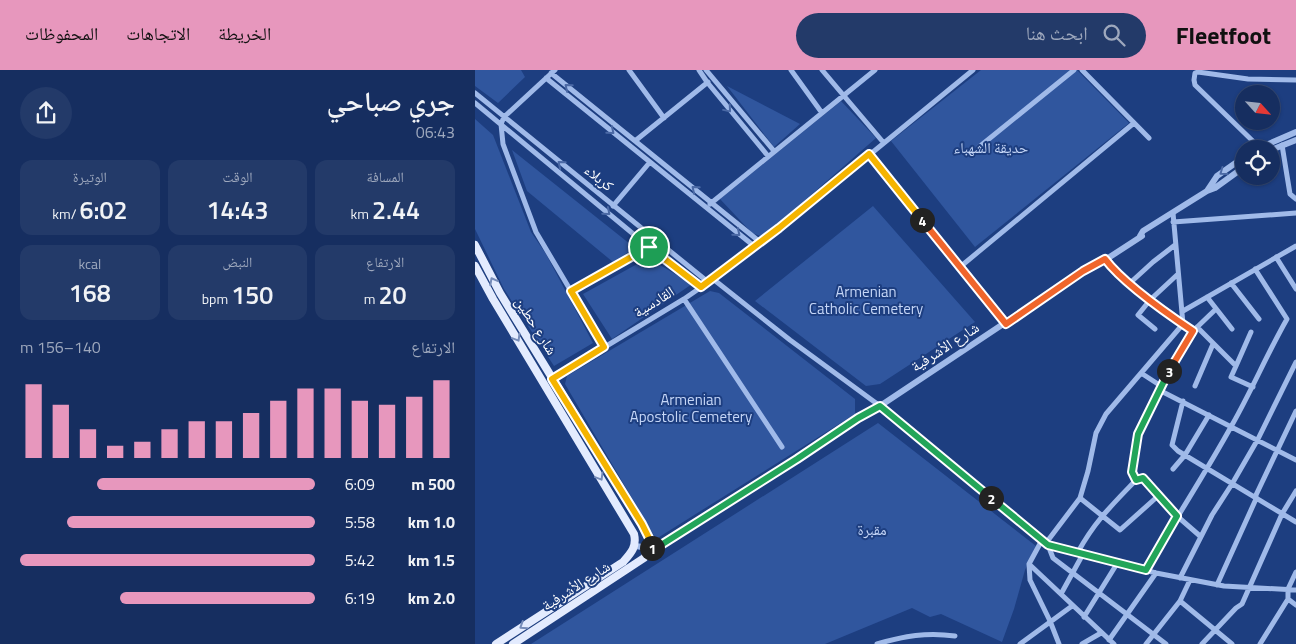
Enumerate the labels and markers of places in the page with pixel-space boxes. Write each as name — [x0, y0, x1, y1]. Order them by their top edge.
pin: 4 — [909, 208, 935, 232]
pin — [628, 226, 670, 268]
pin: 3 — [1157, 358, 1181, 384]
pin: 2 — [979, 486, 1003, 510]
pin: 1 — [639, 536, 665, 560]

